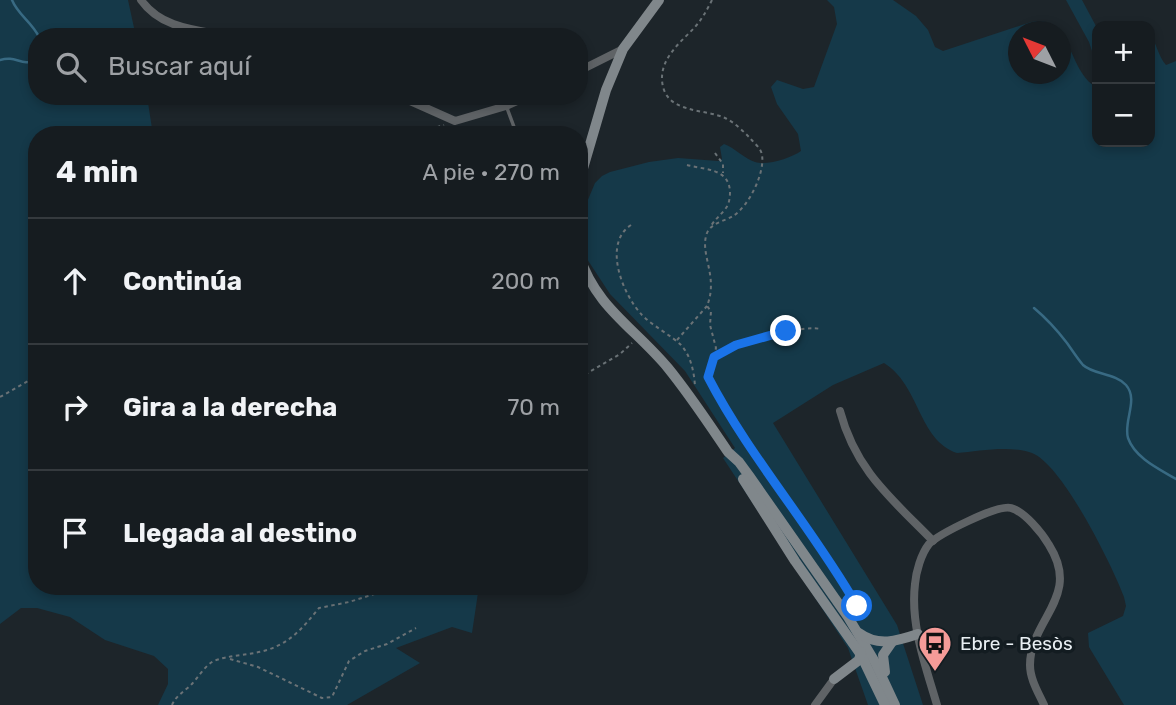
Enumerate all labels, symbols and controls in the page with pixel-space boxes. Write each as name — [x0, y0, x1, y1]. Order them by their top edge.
north arrow — [1008, 21, 1071, 84]
map controls — [1092, 21, 1155, 147]
button: + — [1092, 21, 1155, 84]
search box — [28, 28, 588, 105]
icon: search — [52, 48, 90, 86]
text: Buscar aquí — [108, 51, 250, 82]
button: − — [1092, 84, 1155, 147]
text: 4 min — [56, 154, 138, 190]
text: A pie · 270 m — [423, 158, 560, 186]
icon: ahead — [56, 262, 94, 300]
text: Continúa — [123, 266, 242, 297]
text: 200 m — [491, 267, 560, 295]
route end — [770, 315, 801, 346]
icon: right — [56, 388, 94, 426]
text: Gira a la derecha — [123, 392, 337, 423]
text: 70 m — [508, 393, 560, 421]
icon: arrive — [56, 514, 94, 552]
text: Llegada al destino — [123, 518, 357, 549]
route start — [841, 590, 872, 621]
bus stop icon: Ebre - Besòs — [916, 624, 954, 673]
place label: Ebre - Besòs — [960, 632, 1073, 655]

